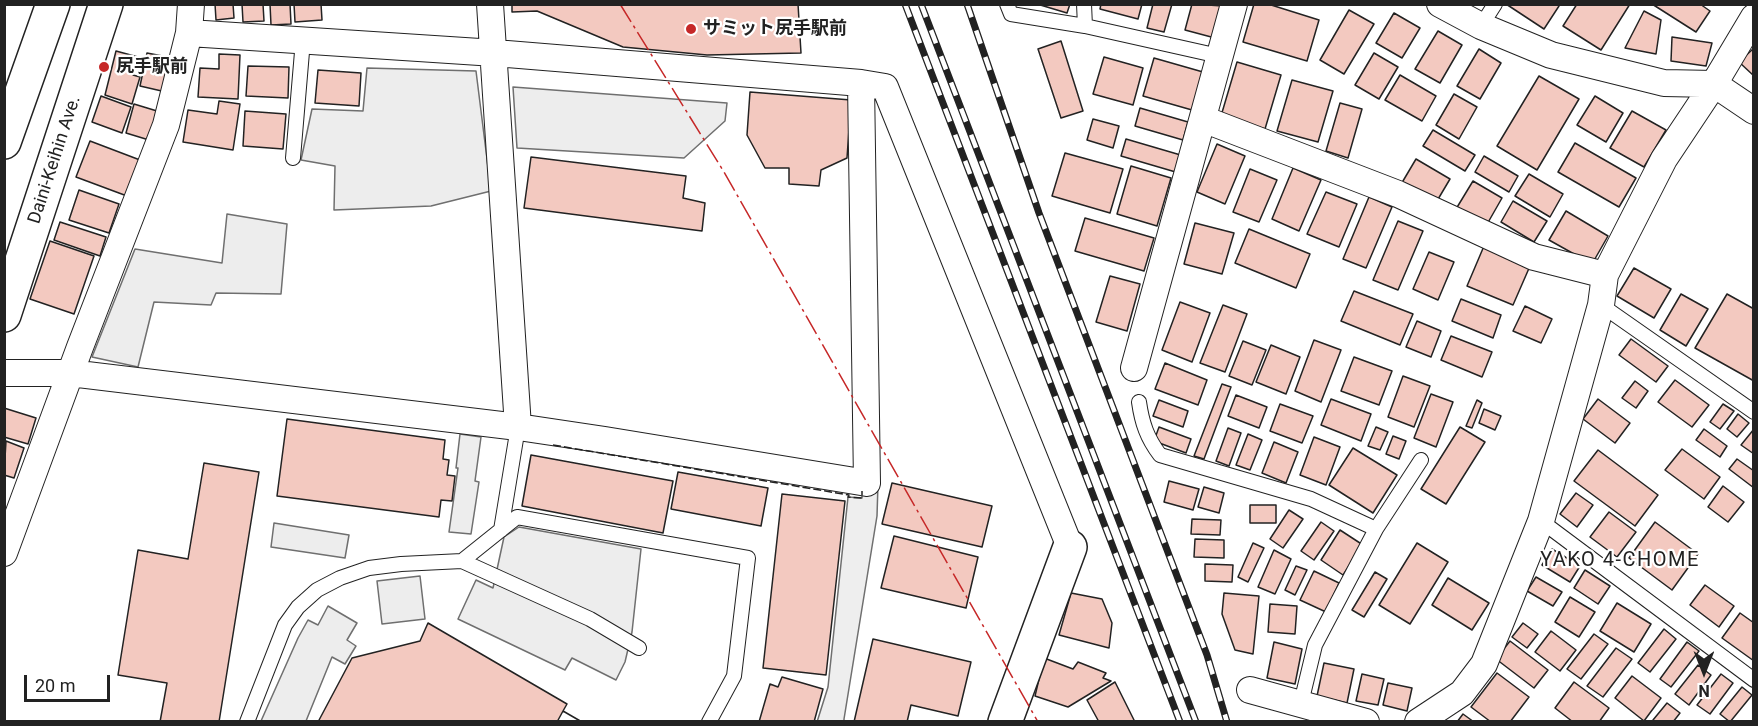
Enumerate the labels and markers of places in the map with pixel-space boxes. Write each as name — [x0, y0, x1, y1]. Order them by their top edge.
place label: サミット尻手駅前 — [703, 18, 847, 40]
marker: サミット尻手駅前 — [684, 22, 698, 36]
place label: 尻手駅前 — [116, 56, 188, 78]
marker: 尻手駅前 — [97, 60, 111, 74]

